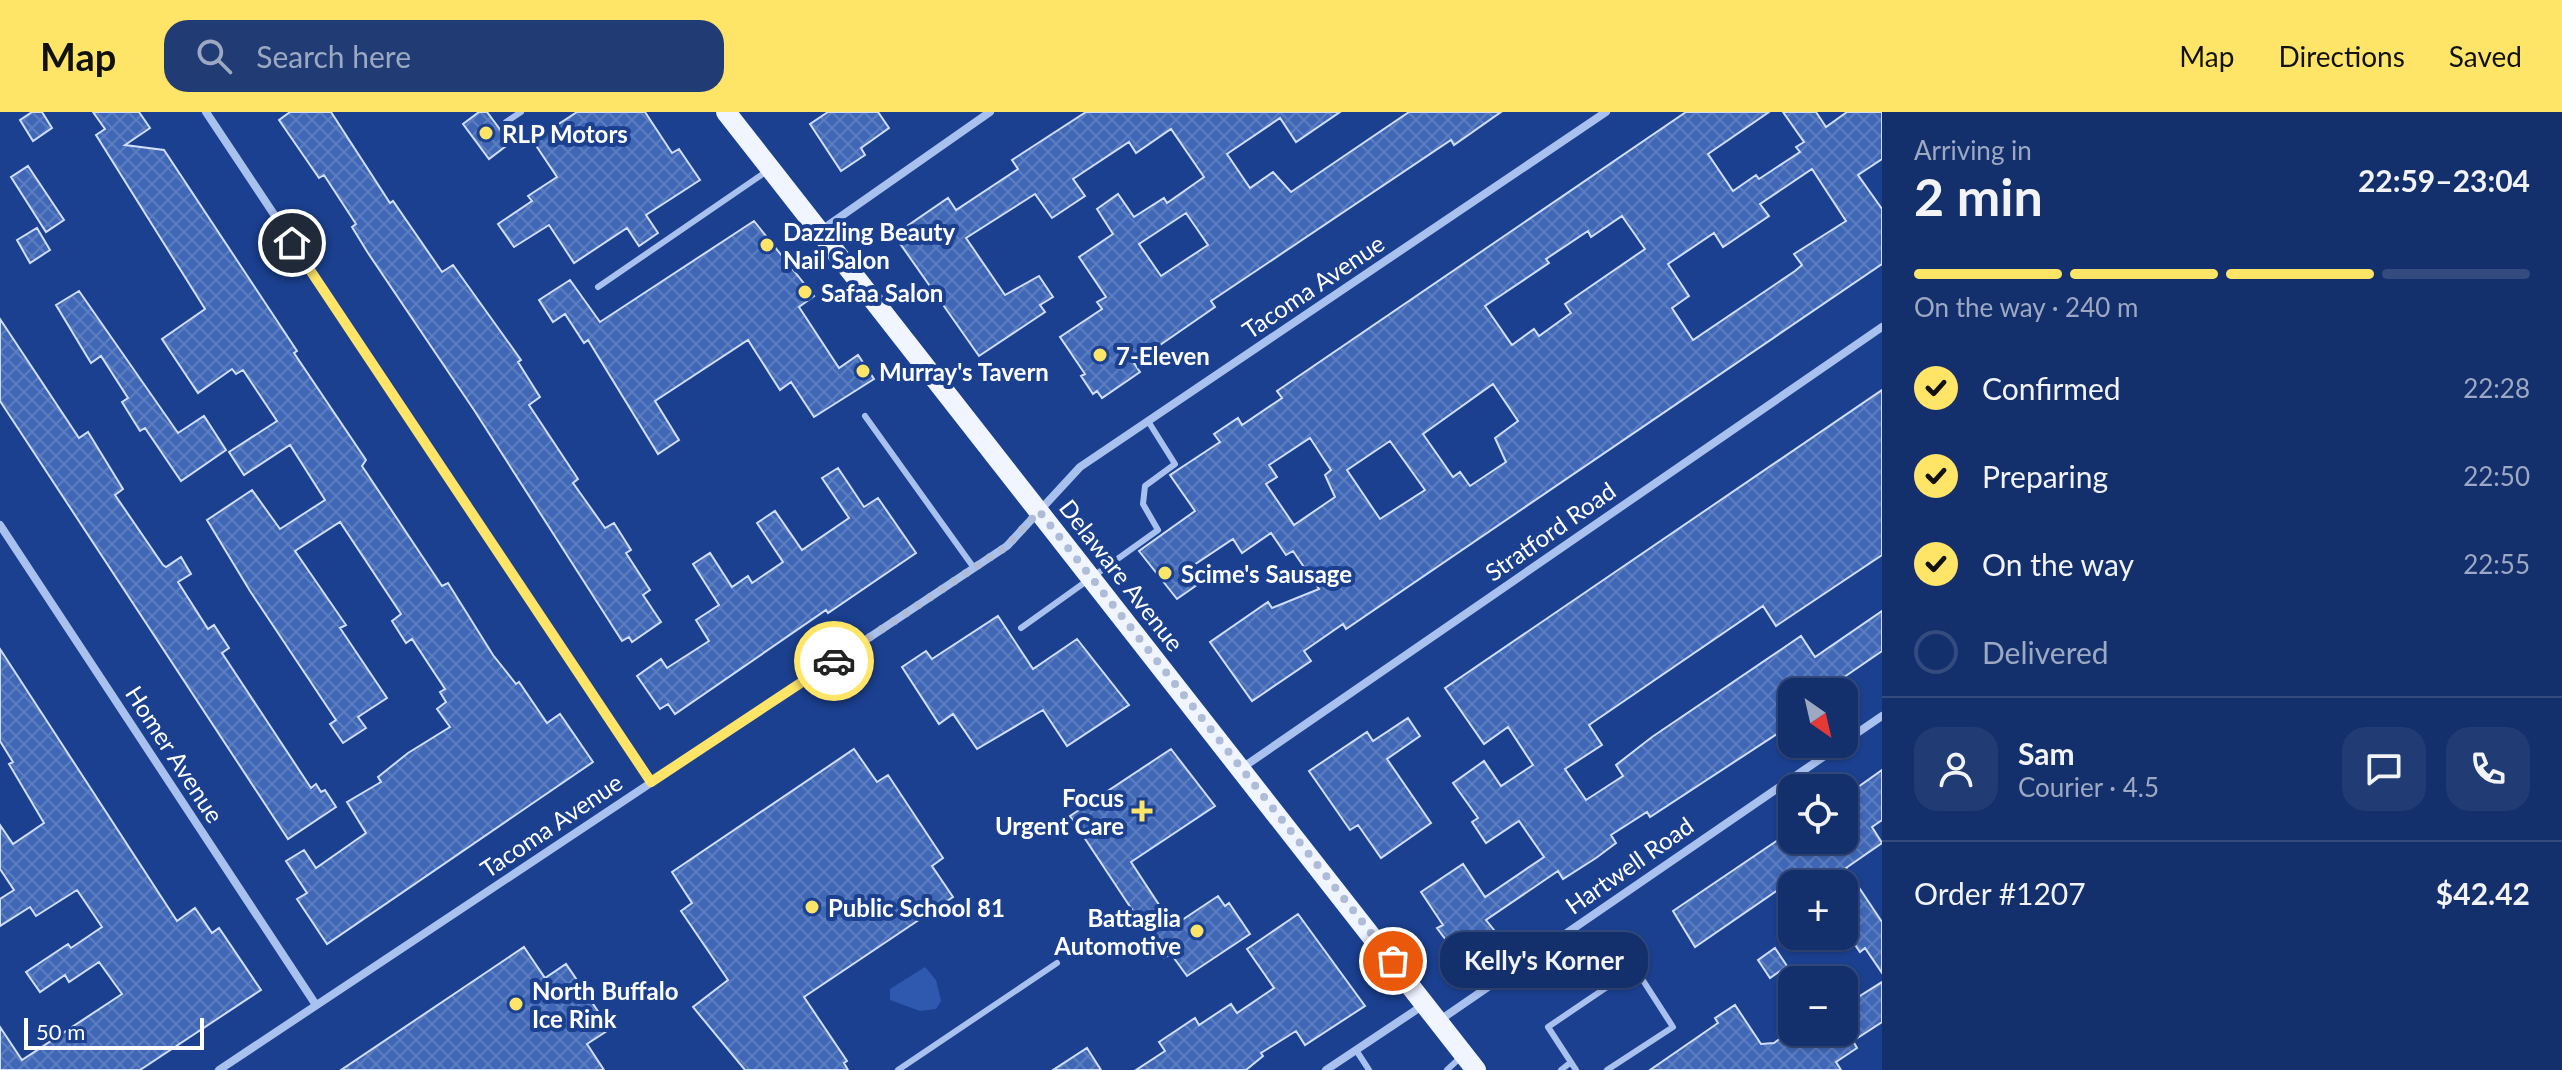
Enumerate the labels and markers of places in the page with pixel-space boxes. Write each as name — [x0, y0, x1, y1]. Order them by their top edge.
place label: RLP Motors — [502, 119, 628, 148]
marker: RLP Motors — [477, 124, 495, 142]
pin — [258, 209, 326, 277]
place label: Dazzling Beauty Nail Salon — [783, 217, 955, 274]
marker: Dazzling Beauty Nail Salon — [758, 236, 776, 254]
place label: Safaa Salon — [821, 278, 943, 307]
marker: Safaa Salon — [796, 283, 814, 301]
place label: 7-Eleven — [1116, 341, 1210, 370]
marker: 7-Eleven — [1091, 346, 1109, 364]
place label: Murray's Tavern — [879, 357, 1049, 386]
marker: Murray's Tavern — [854, 362, 872, 380]
place label: Scime's Sausage — [1181, 559, 1352, 588]
marker: Scime's Sausage — [1156, 564, 1174, 582]
place label: Focus Urgent Care — [995, 783, 1124, 840]
marker: Focus Urgent Care — [1131, 800, 1153, 822]
place label: Public School 81 — [828, 893, 1005, 922]
marker: Public School 81 — [803, 898, 821, 916]
place label: Battaglia Automotive — [1053, 903, 1181, 960]
marker: Battaglia Automotive — [1188, 922, 1206, 940]
pin — [1359, 927, 1427, 995]
callout: Kelly's Korner — [1441, 933, 1649, 989]
place label: North Buffalo Ice Rink — [532, 976, 679, 1033]
marker: North Buffalo Ice Rink — [507, 995, 525, 1013]

